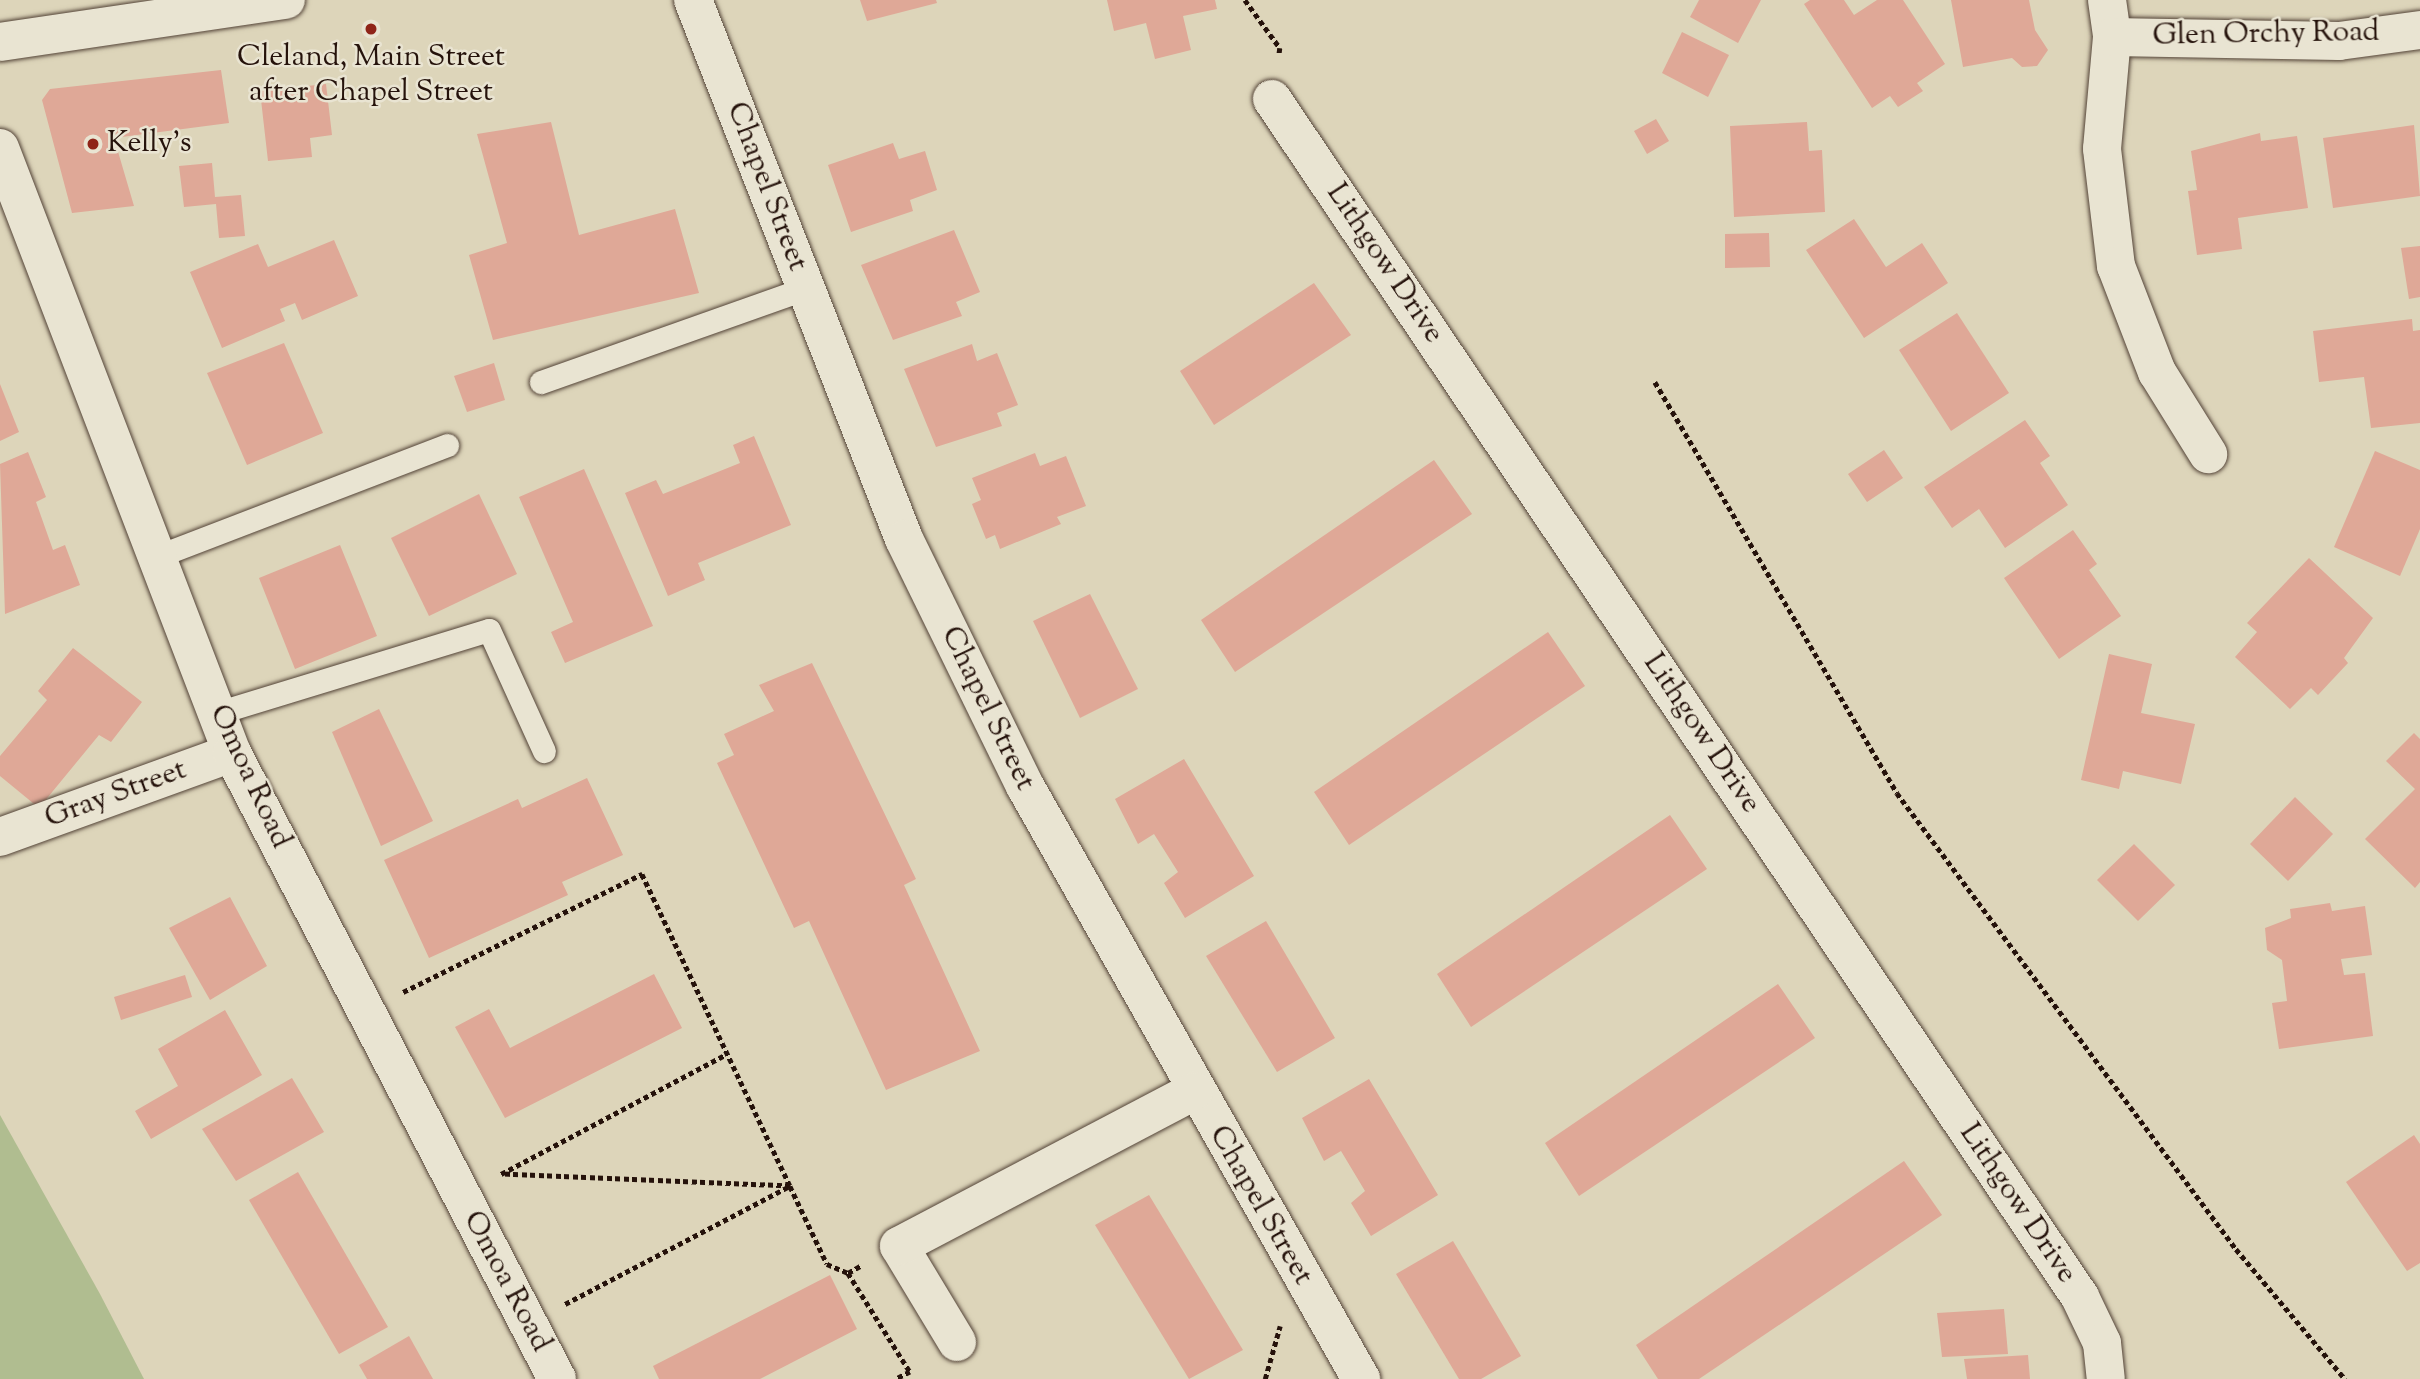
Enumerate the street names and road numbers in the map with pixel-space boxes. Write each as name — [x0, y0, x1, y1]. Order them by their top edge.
street label: Glen Orchy Road — [2152, 15, 2380, 55]
street label: Chapel Street — [717, 97, 815, 277]
street label: Lithgow Drive — [1317, 177, 1451, 351]
street label: Chapel Street — [932, 621, 1042, 797]
street label: Lithgow Drive — [1634, 647, 1768, 821]
street label: Omoa Road — [200, 700, 298, 854]
street label: Gray Street — [40, 753, 192, 837]
street label: Lithgow Drive — [1950, 1117, 2084, 1291]
street label: Chapel Street — [1200, 1120, 1320, 1292]
street label: Omoa Road — [454, 1205, 558, 1359]

